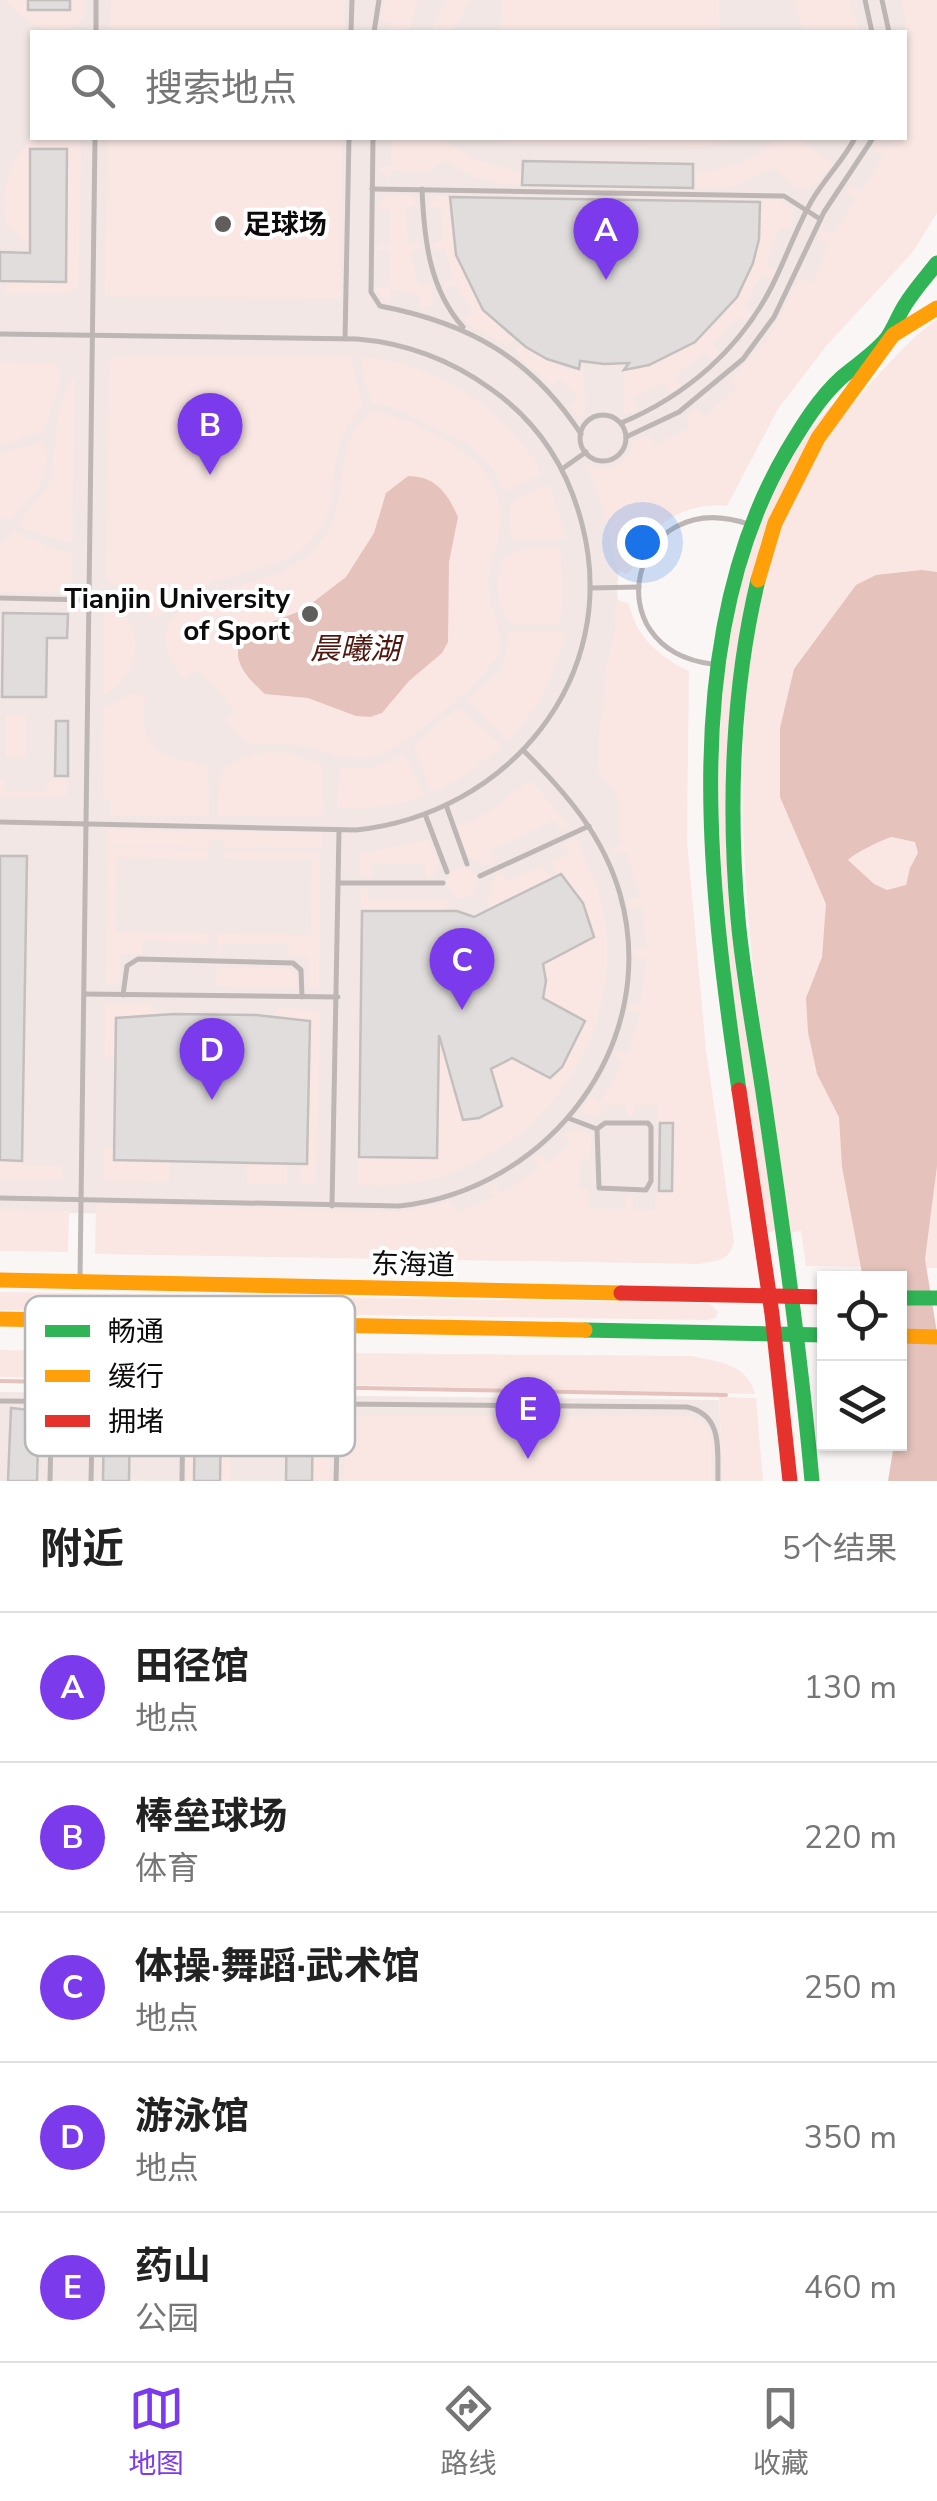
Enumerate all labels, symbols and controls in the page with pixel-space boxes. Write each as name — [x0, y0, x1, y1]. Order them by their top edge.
search box — [30, 30, 907, 140]
icon: search — [65, 58, 120, 113]
text: 搜索地点 — [145, 63, 297, 114]
pin: A — [574, 198, 638, 280]
place label: 足球场 — [243, 206, 327, 244]
marker: 足球场 — [212, 213, 234, 235]
pin: B — [178, 392, 242, 475]
your location — [617, 517, 668, 568]
place label: Tianjin University of Sport — [64, 580, 290, 650]
marker: Tianjin University of Sport — [299, 603, 321, 625]
water label: 晨曦湖 — [310, 629, 404, 670]
pin: C — [430, 928, 494, 1010]
pin: D — [180, 1018, 244, 1100]
street label: 东海道 — [371, 1245, 455, 1285]
map controls — [817, 1271, 907, 1451]
button: locate — [817, 1271, 907, 1361]
legend — [25, 1296, 355, 1456]
text: 畅通 — [108, 1313, 164, 1351]
text: 缓行 — [108, 1358, 164, 1396]
button: layers — [817, 1361, 907, 1451]
pin: E — [496, 1376, 560, 1459]
text: 拥堵 — [108, 1403, 164, 1441]
text: 附近 — [40, 1521, 124, 1578]
text: 5个结果 — [782, 1527, 897, 1570]
text: 田径馆 — [135, 1641, 249, 1692]
text: A — [61, 1666, 84, 1709]
text: 130 m — [804, 1666, 897, 1709]
text: 地点 — [135, 1697, 199, 1740]
text: 棒垒球场 — [135, 1791, 287, 1842]
text: B — [61, 1816, 84, 1859]
text: 220 m — [804, 1816, 897, 1859]
text: 体育 — [135, 1847, 199, 1890]
text: 体操·舞蹈·武术馆 — [135, 1941, 420, 1992]
text: C — [62, 1966, 83, 2009]
text: 250 m — [804, 1966, 897, 2009]
text: 地点 — [135, 1997, 199, 2040]
text: 游泳馆 — [135, 2091, 249, 2142]
text: D — [60, 2116, 85, 2159]
text: 350 m — [804, 2116, 897, 2159]
text: 地点 — [135, 2147, 199, 2190]
text: 药山 — [135, 2241, 211, 2292]
text: E — [63, 2266, 82, 2309]
text: 460 m — [804, 2266, 897, 2309]
text: 公园 — [135, 2297, 199, 2340]
tab: 地图 — [128, 2381, 184, 2483]
tab: 路线 — [440, 2381, 497, 2483]
tab: 收藏 — [753, 2381, 809, 2483]

